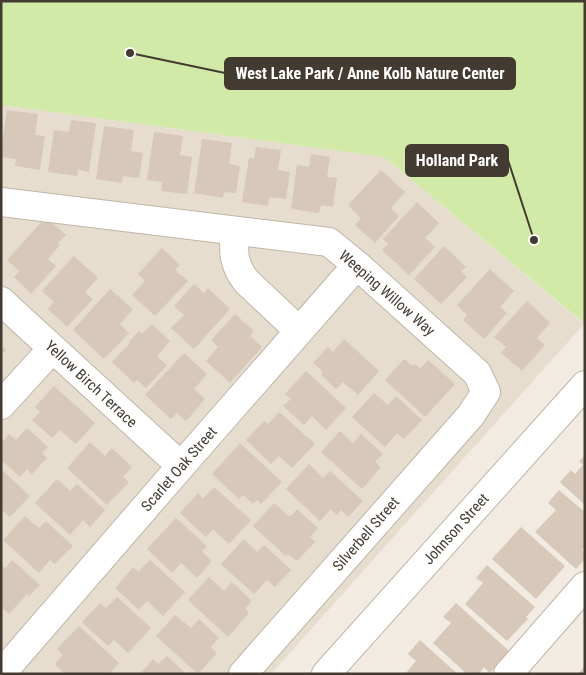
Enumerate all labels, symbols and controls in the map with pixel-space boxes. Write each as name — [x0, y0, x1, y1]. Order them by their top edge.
callout: West Lake Park / Anne Kolb Nature Center — [225, 58, 515, 89]
text: West Lake Park / Anne Kolb Nature Center — [235, 64, 505, 83]
callout: Holland Park — [406, 145, 508, 176]
text: Holland Park — [416, 151, 499, 170]
street label: Weeping Willow Way — [335, 246, 439, 340]
street label: Yellow Birch Terrace — [41, 337, 141, 431]
street label: Scarlet Oak Street — [137, 423, 221, 515]
street label: Johnson Street — [419, 490, 493, 568]
street label: Silverbell Street — [329, 493, 403, 575]

